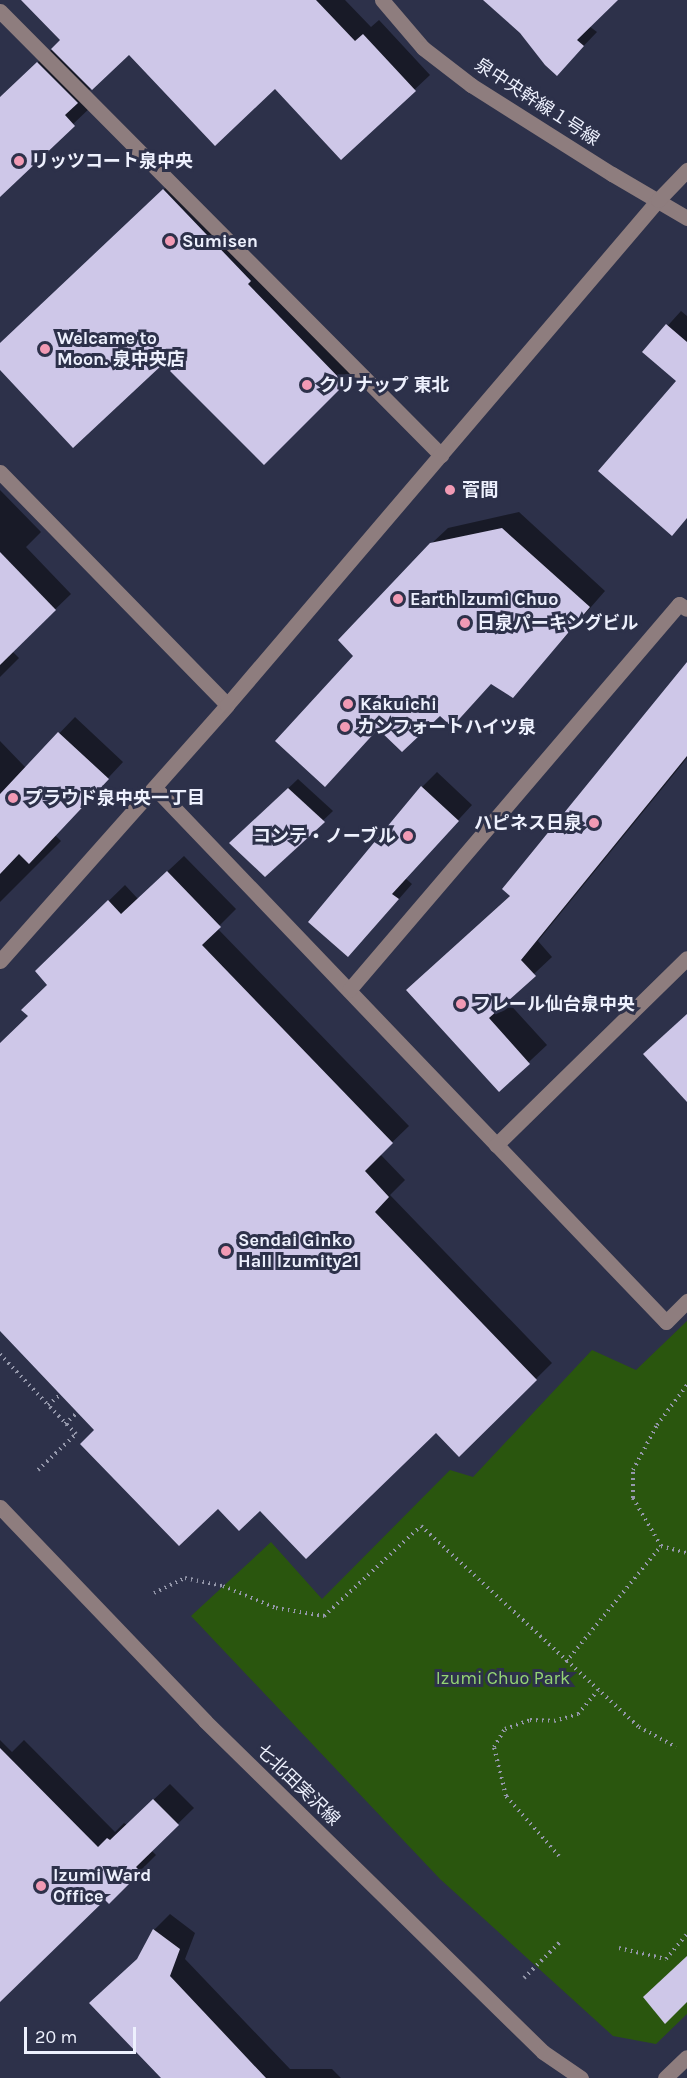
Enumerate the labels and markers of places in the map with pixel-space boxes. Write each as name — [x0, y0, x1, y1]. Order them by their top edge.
place label: リッツコート泉中央 — [31, 150, 193, 172]
marker: リッツコート泉中央 — [12, 154, 26, 168]
place label: Sumisen — [182, 230, 258, 252]
marker: Sumisen — [163, 234, 177, 248]
place label: Welcame to Moon. 泉中央店 — [57, 328, 185, 370]
marker: Welcame to Moon. 泉中央店 — [38, 342, 52, 356]
place label: クリナップ 東北 — [319, 374, 450, 396]
marker: クリナップ 東北 — [300, 378, 314, 392]
place label: 菅間 — [462, 479, 498, 501]
marker: 菅間 — [443, 483, 457, 497]
place label: Earth Izumi Chuo — [410, 588, 558, 610]
marker: Earth Izumi Chuo — [391, 592, 405, 606]
place label: 日泉パーキングビル — [477, 612, 639, 634]
marker: 日泉パーキングビル — [458, 616, 472, 630]
place label: Kakuichi — [360, 693, 437, 715]
marker: Kakuichi — [341, 697, 355, 711]
place label: カンフォートハイツ泉 — [357, 716, 537, 738]
marker: カンフォートハイツ泉 — [338, 720, 352, 734]
place label: プラウド泉中央一丁目 — [25, 787, 205, 809]
marker: プラウド泉中央一丁目 — [6, 791, 20, 805]
place label: ハピネス日泉 — [474, 812, 582, 834]
marker: ハピネス日泉 — [587, 816, 601, 830]
place label: コンテ・ノーブル — [252, 825, 396, 847]
marker: コンテ・ノーブル — [401, 829, 415, 843]
place label: フレール仙台泉中央 — [473, 993, 635, 1015]
marker: フレール仙台泉中央 — [454, 997, 468, 1011]
place label: Sendai Ginko Hall Izumity21 — [238, 1230, 359, 1272]
marker: Sendai Ginko Hall Izumity21 — [219, 1244, 233, 1258]
place label: Izumi Ward Office — [53, 1865, 151, 1908]
marker: Izumi Ward Office — [34, 1879, 48, 1893]

